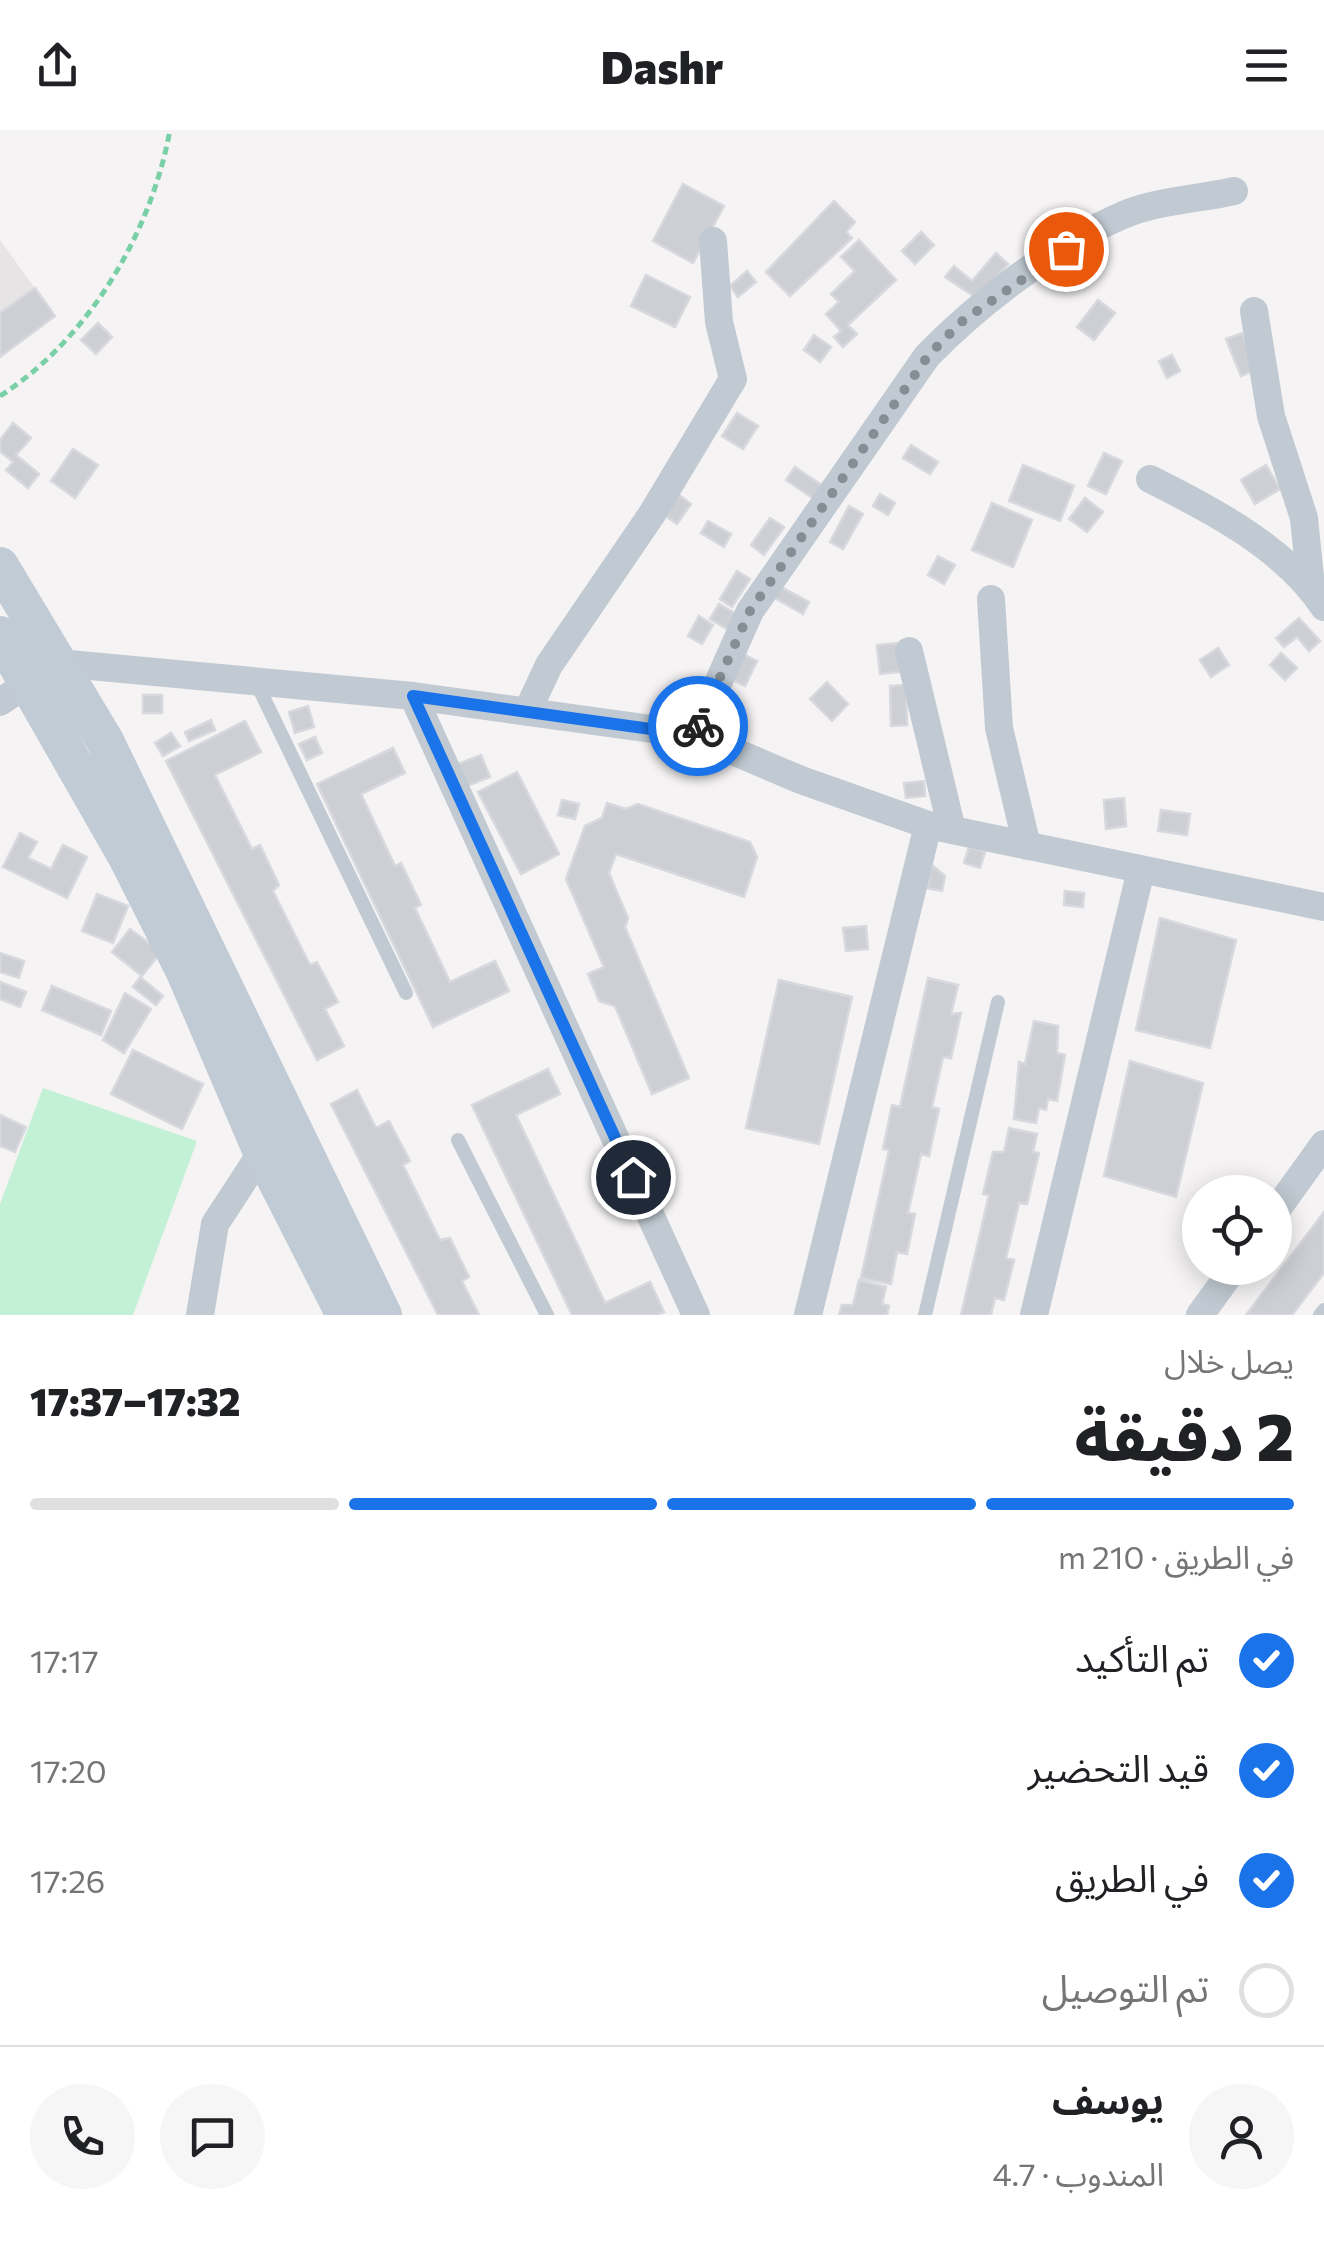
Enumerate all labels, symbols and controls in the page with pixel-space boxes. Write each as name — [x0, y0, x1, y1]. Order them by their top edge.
icon: share — [30, 38, 85, 93]
text: Dashr — [601, 38, 723, 93]
icon: menu — [1239, 38, 1294, 93]
pin — [1024, 207, 1109, 292]
icon: bag — [1039, 222, 1094, 277]
courier — [648, 676, 748, 776]
icon: bike — [671, 699, 726, 754]
pin — [591, 1135, 676, 1220]
icon: home — [606, 1150, 661, 1205]
map controls — [1182, 1175, 1292, 1285]
button: locate — [1182, 1175, 1292, 1285]
text: يصل خلال — [1164, 1340, 1294, 1380]
text: 17:32–17:37 — [30, 1377, 241, 1424]
text: 2 دقيقة — [1074, 1395, 1294, 1474]
text: في الطريق · 210 m — [1058, 1536, 1294, 1576]
text: تم التأكيد — [1075, 1633, 1209, 1680]
icon: check — [1239, 1633, 1294, 1688]
text: 17:17 — [30, 1640, 99, 1680]
text: قيد التحضير — [1028, 1743, 1209, 1790]
icon: check — [1239, 1743, 1294, 1798]
text: 17:20 — [30, 1750, 107, 1790]
text: في الطريق — [1055, 1853, 1209, 1900]
icon: check — [1239, 1853, 1294, 1908]
text: 17:26 — [30, 1860, 105, 1900]
text: تم التوصيل — [1042, 1963, 1209, 2010]
text: يوسف — [1052, 2075, 1164, 2122]
button: phone — [30, 2084, 135, 2189]
button: chat — [160, 2084, 265, 2189]
button: person — [1189, 2084, 1294, 2189]
text: المندوب · 4.7 — [993, 2153, 1164, 2193]

